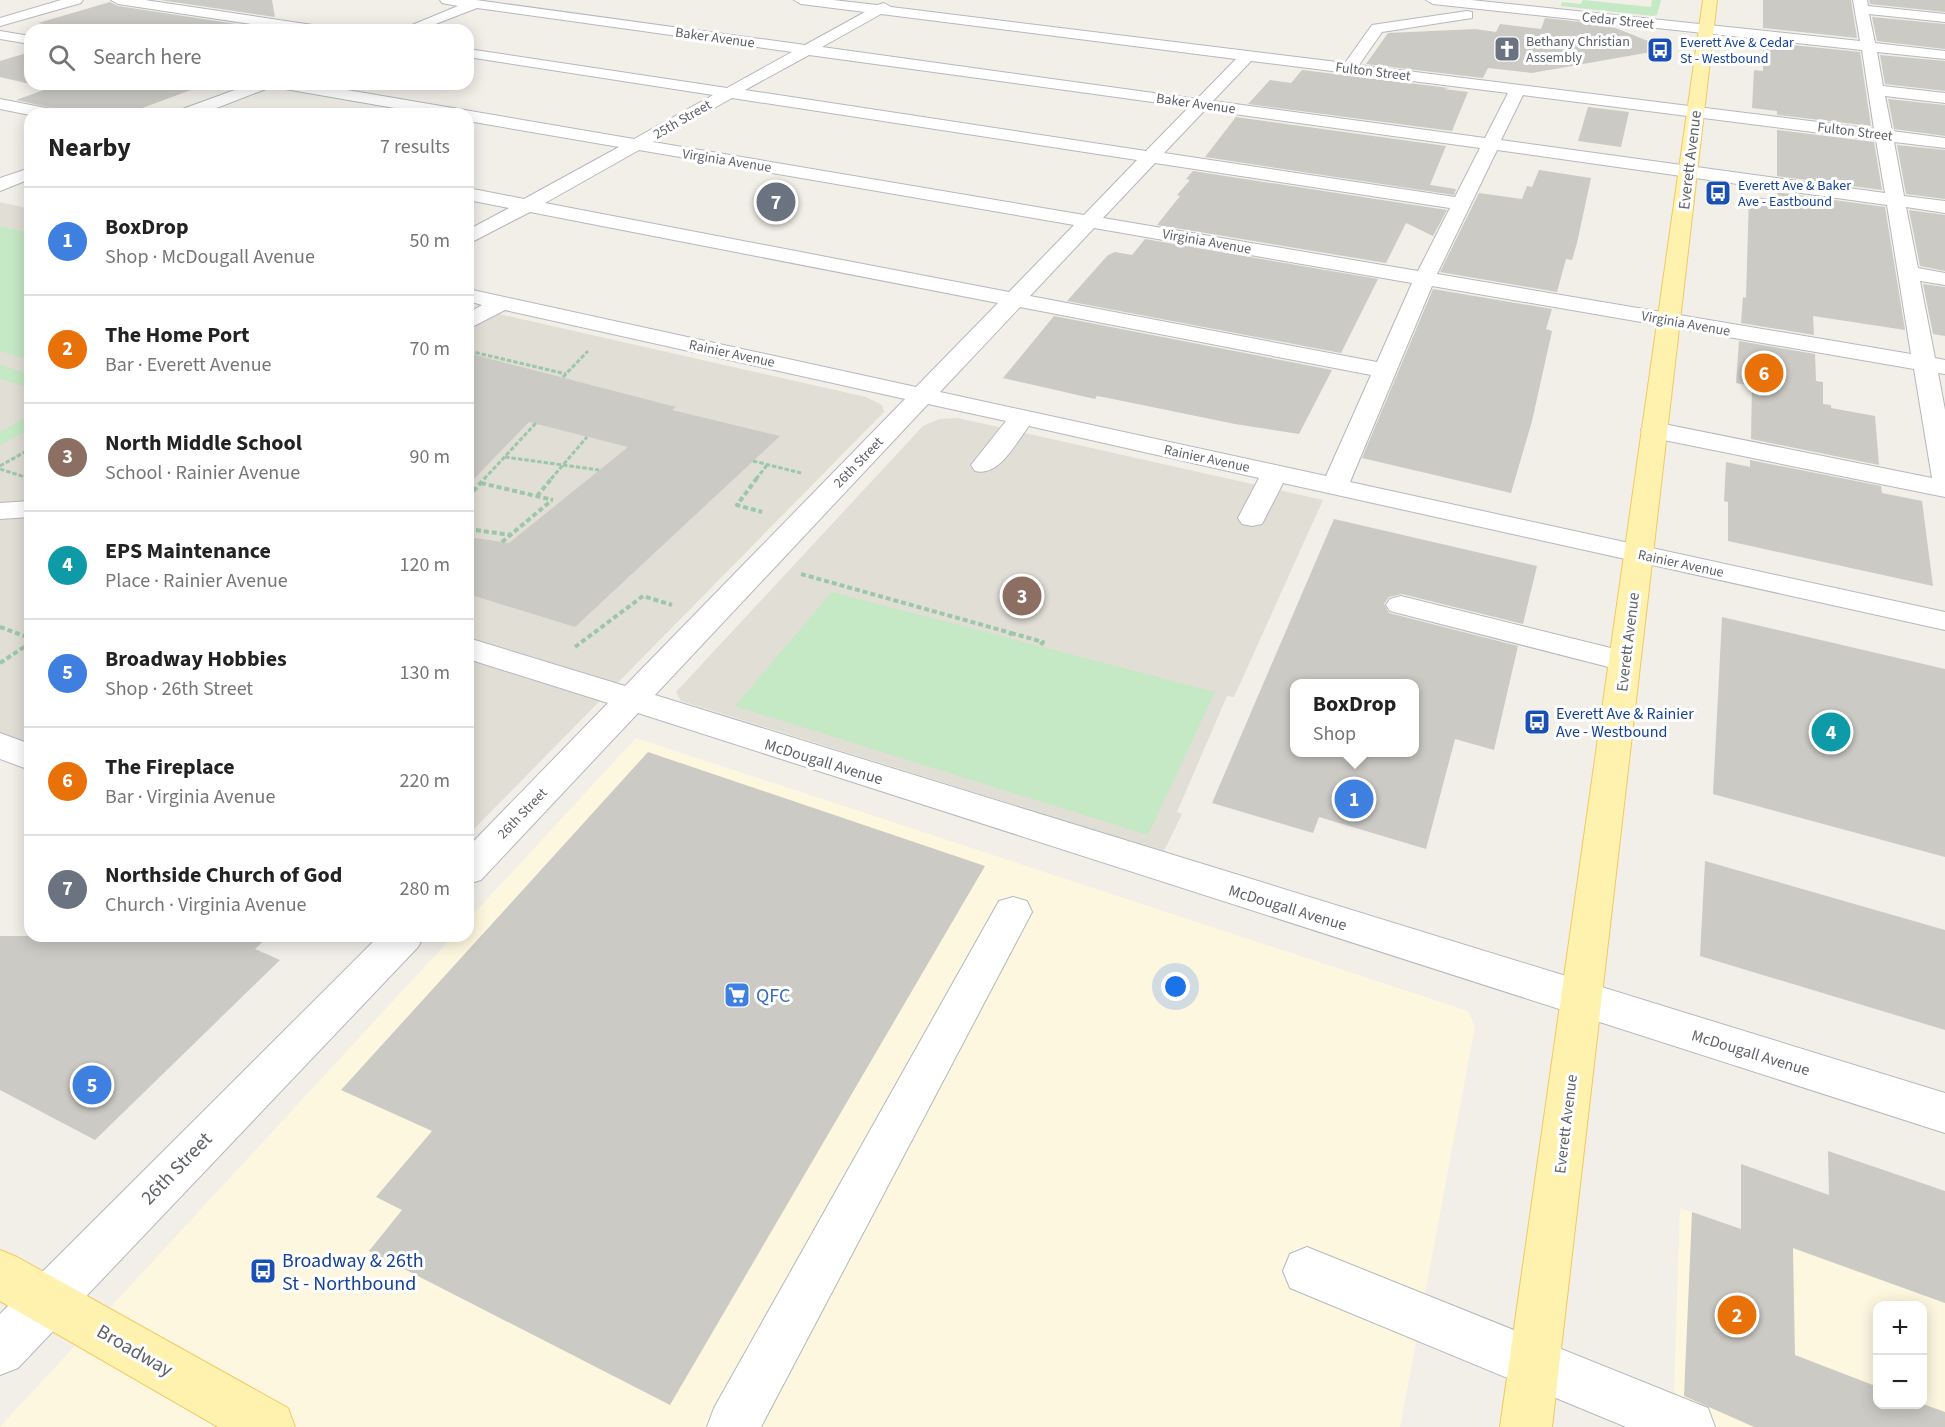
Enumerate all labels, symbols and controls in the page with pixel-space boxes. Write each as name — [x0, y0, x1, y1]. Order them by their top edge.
street label: Cedar Street — [1581, 7, 1655, 35]
street label: Baker Avenue — [674, 23, 756, 53]
search box — [24, 24, 474, 90]
place label: Bethany Christian Assembly — [1526, 32, 1630, 68]
place label: Everett Ave & Cedar St - Westbound — [1680, 33, 1794, 69]
church icon: Bethany Christian Assembly — [1492, 34, 1522, 64]
bus stop icon: Everett Ave & Cedar St - Westbound — [1645, 35, 1675, 65]
icon: search — [45, 41, 78, 74]
text: Search here — [93, 41, 201, 73]
street label: Fulton Street — [1334, 57, 1412, 87]
street label: Baker Avenue — [1155, 89, 1237, 119]
street label: 25th Street — [650, 95, 716, 145]
street label: Everett Avenue — [1673, 109, 1707, 211]
street label: Fulton Street — [1816, 117, 1894, 147]
text: Nearby — [48, 129, 131, 166]
text: 7 results — [380, 133, 450, 161]
street label: Virginia Avenue — [681, 144, 773, 178]
place label: Everett Ave & Baker Ave - Eastbound — [1738, 176, 1851, 212]
bus stop icon: Everett Ave & Baker Ave - Eastbound — [1703, 178, 1733, 208]
pin: 7 — [756, 180, 796, 224]
text: BoxDrop — [105, 211, 189, 243]
street label: Virginia Avenue — [1161, 224, 1253, 260]
text: 1 — [62, 227, 73, 255]
text: 50 m — [410, 227, 450, 255]
text: Shop · McDougall Avenue — [105, 243, 315, 271]
street label: Virginia Avenue — [1640, 306, 1732, 342]
text: The Home Port — [105, 319, 249, 351]
text: 2 — [62, 335, 73, 363]
text: 70 m — [410, 335, 450, 363]
street label: Rainier Avenue — [687, 335, 777, 373]
pin: 6 — [1744, 350, 1784, 395]
text: Bar · Everett Avenue — [105, 351, 272, 379]
text: North Middle School — [105, 427, 302, 459]
street label: 26th Street — [829, 432, 888, 493]
street label: Rainier Avenue — [1162, 440, 1252, 478]
text: 3 — [62, 443, 73, 471]
text: 90 m — [410, 443, 450, 471]
text: School · Rainier Avenue — [105, 459, 300, 487]
text: EPS Maintenance — [105, 535, 271, 567]
street label: Rainier Avenue — [1636, 545, 1726, 583]
text: 4 — [62, 551, 73, 579]
text: 120 m — [400, 551, 450, 579]
text: Place · Rainier Avenue — [105, 567, 288, 595]
pin: 3 — [1002, 574, 1042, 618]
street label: Everett Avenue — [1611, 591, 1645, 693]
text: Broadway Hobbies — [105, 643, 287, 675]
text: 5 — [62, 659, 73, 687]
text: 130 m — [400, 659, 450, 687]
text: Shop · 26th Street — [105, 675, 253, 703]
popup — [1290, 679, 1419, 757]
text: BoxDrop — [1313, 688, 1396, 720]
place label: Everett Ave & Rainier Ave - Westbound — [1556, 703, 1694, 743]
bus stop icon: Everett Ave & Rainier Ave - Westbound — [1522, 707, 1552, 737]
pin: 4 — [1812, 710, 1850, 754]
text: Shop — [1313, 720, 1356, 748]
street label: McDougall Avenue — [762, 734, 886, 790]
text: The Fireplace — [105, 751, 235, 783]
text: 6 — [62, 767, 73, 795]
text: 220 m — [400, 767, 450, 795]
pin: 1 — [1334, 776, 1374, 822]
text: Bar · Virginia Avenue — [105, 783, 275, 811]
street label: 26th Street — [493, 783, 552, 844]
text: Northside Church of God — [105, 859, 342, 891]
text: 7 — [62, 875, 73, 903]
text: 280 m — [400, 875, 450, 903]
street label: McDougall Avenue — [1226, 880, 1350, 936]
text: Church · Virginia Avenue — [105, 891, 306, 919]
your location — [1161, 972, 1190, 1001]
supermarket icon: QFC — [722, 980, 752, 1010]
place label: QFC — [756, 982, 790, 1010]
street label: McDougall Avenue — [1689, 1025, 1813, 1081]
pin: 5 — [72, 1062, 112, 1108]
street label: Everett Avenue — [1549, 1073, 1583, 1175]
street label: 26th Street — [135, 1126, 219, 1211]
place label: Broadway & 26th St - Northbound — [282, 1247, 424, 1298]
bus stop icon: Broadway & 26th St - Northbound — [248, 1256, 278, 1286]
pin: 2 — [1718, 1292, 1756, 1338]
map controls — [1873, 1301, 1927, 1409]
button: + — [1873, 1301, 1927, 1355]
street label: Broadway — [91, 1318, 178, 1384]
button: − — [1873, 1355, 1927, 1409]

